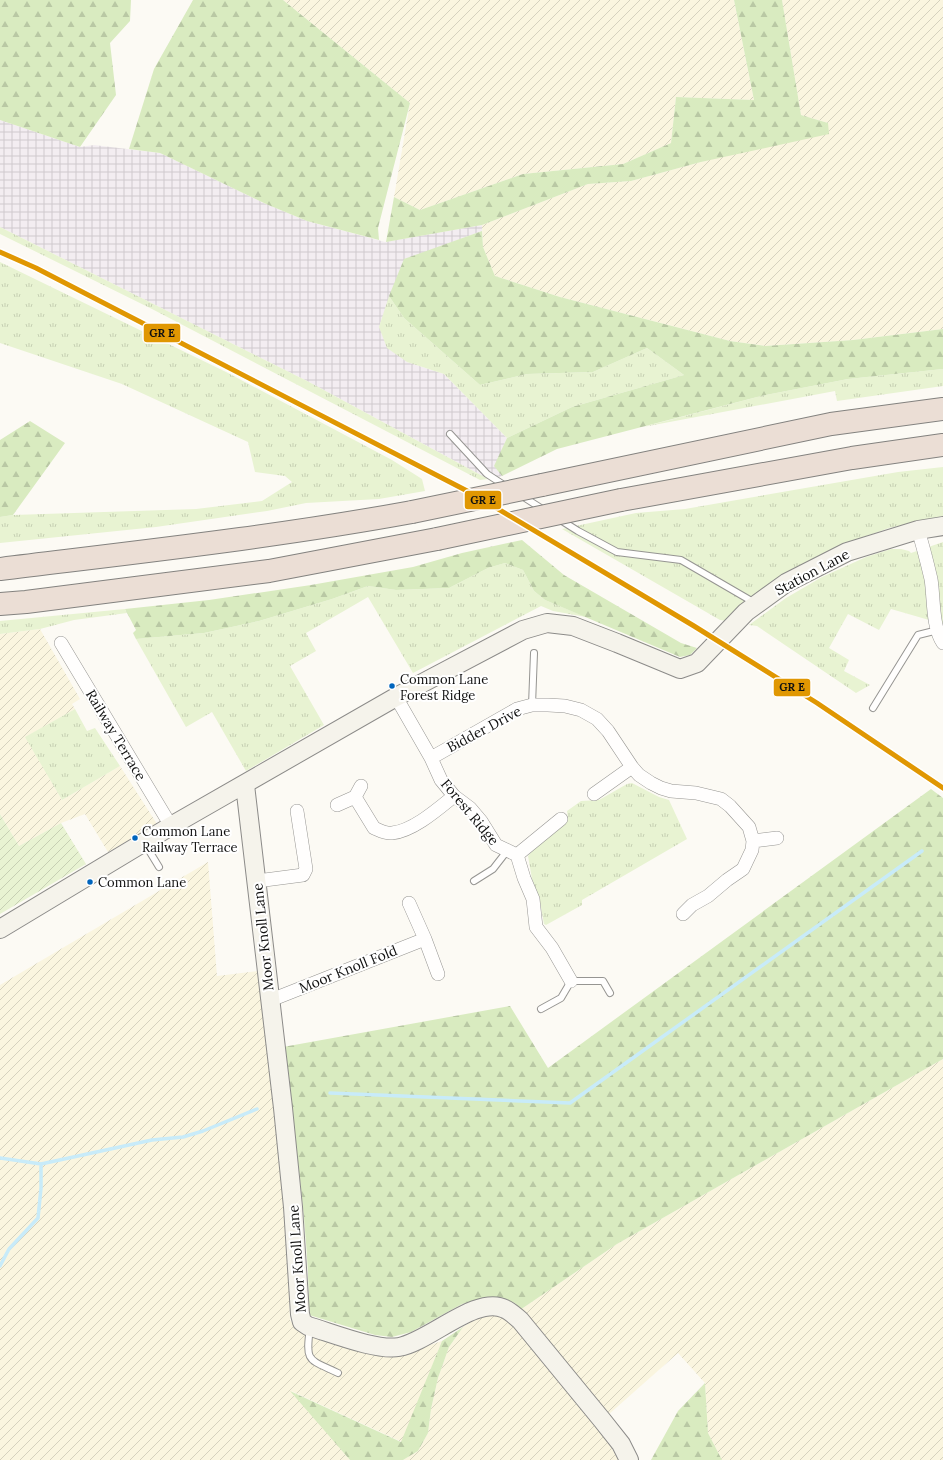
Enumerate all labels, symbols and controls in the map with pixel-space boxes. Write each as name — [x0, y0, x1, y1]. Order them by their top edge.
line badge: GR E — [143, 323, 181, 343]
text: GR E — [149, 326, 175, 340]
line badge: GR E — [464, 490, 502, 510]
text: GR E — [470, 493, 496, 507]
street label: Station Lane — [772, 545, 853, 599]
place label: Common Lane Forest Ridge — [400, 671, 488, 704]
line badge: GR E — [773, 678, 811, 697]
text: GR E — [779, 680, 805, 694]
marker: Common Lane Forest Ridge — [387, 681, 397, 691]
street label: Railway Terrace — [82, 686, 150, 784]
street label: Bidder Drive — [444, 702, 525, 756]
street label: Forest Ridge — [437, 775, 503, 849]
place label: Common Lane Railway Terrace — [142, 823, 238, 856]
marker: Common Lane Railway Terrace — [130, 833, 140, 843]
place label: Common Lane — [98, 874, 186, 891]
marker: Common Lane — [85, 877, 95, 887]
street label: Moor Knoll Lane — [248, 882, 278, 992]
street label: Moor Knoll Fold — [296, 941, 400, 997]
street label: Moor Knoll Lane — [284, 1204, 310, 1314]

